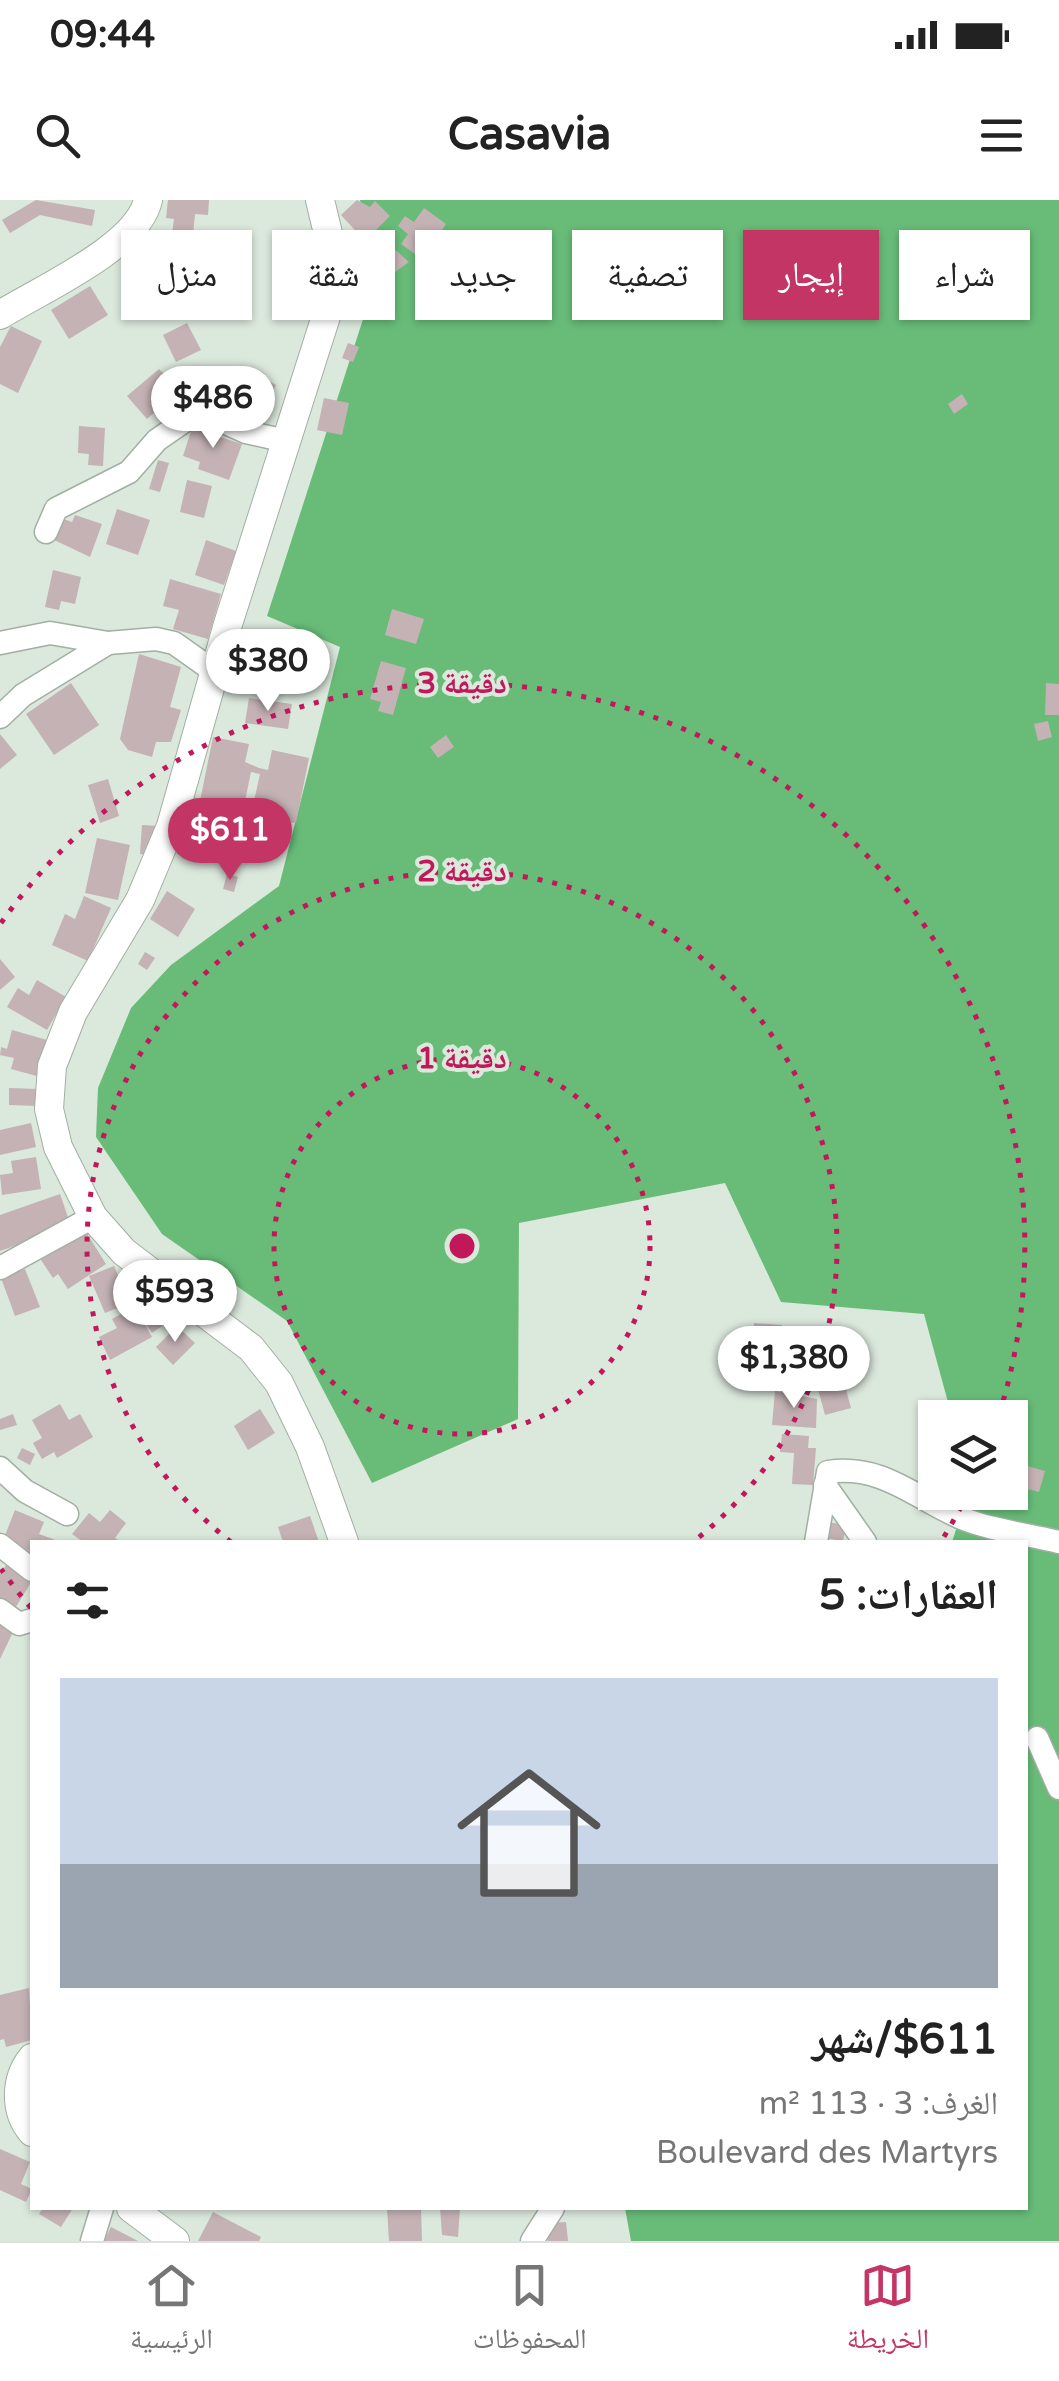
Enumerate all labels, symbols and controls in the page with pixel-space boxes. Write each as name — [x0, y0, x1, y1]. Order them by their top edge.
text: 09:44 — [50, 12, 155, 58]
icon: search — [30, 108, 85, 163]
text: Casavia — [448, 108, 611, 162]
icon: menu — [974, 108, 1029, 163]
chip: منزل — [121, 230, 252, 320]
chip: شقة — [272, 230, 395, 320]
chip: جديد — [415, 230, 552, 320]
chip: تصفية — [572, 230, 723, 320]
chip: إيجار — [743, 230, 879, 320]
chip: شراء — [899, 230, 1030, 320]
pin: $486 — [154, 366, 272, 451]
text: $486 — [173, 379, 253, 417]
pin: $380 — [209, 629, 327, 714]
text: $380 — [228, 642, 308, 680]
text: 3 دقيقة — [417, 665, 507, 702]
pin: $611 — [171, 798, 289, 883]
text: $611 — [190, 811, 270, 849]
text: 2 دقيقة — [417, 853, 507, 890]
text: 1 دقيقة — [417, 1040, 507, 1077]
centre of rings — [444, 1228, 480, 1264]
pin: $593 — [116, 1260, 234, 1345]
text: $593 — [135, 1273, 215, 1311]
pin: $1,380 — [713, 1326, 875, 1411]
text: $1,380 — [740, 1339, 848, 1377]
map controls — [918, 1400, 1028, 1510]
button: layers — [918, 1400, 1028, 1510]
text: العقارات: 5 — [819, 1570, 998, 1621]
icon: filters — [60, 1573, 115, 1628]
icon: home — [439, 1743, 619, 1923]
text: $611/شهر — [812, 2014, 998, 2065]
text: الغرف: 3 · 113 m² — [759, 2085, 998, 2123]
text: Boulevard des Martyrs — [656, 2134, 998, 2172]
tab: الرئيسية — [130, 2258, 213, 2366]
tab: المحفوظات — [473, 2258, 587, 2366]
tab: الخريطة — [847, 2258, 929, 2366]

